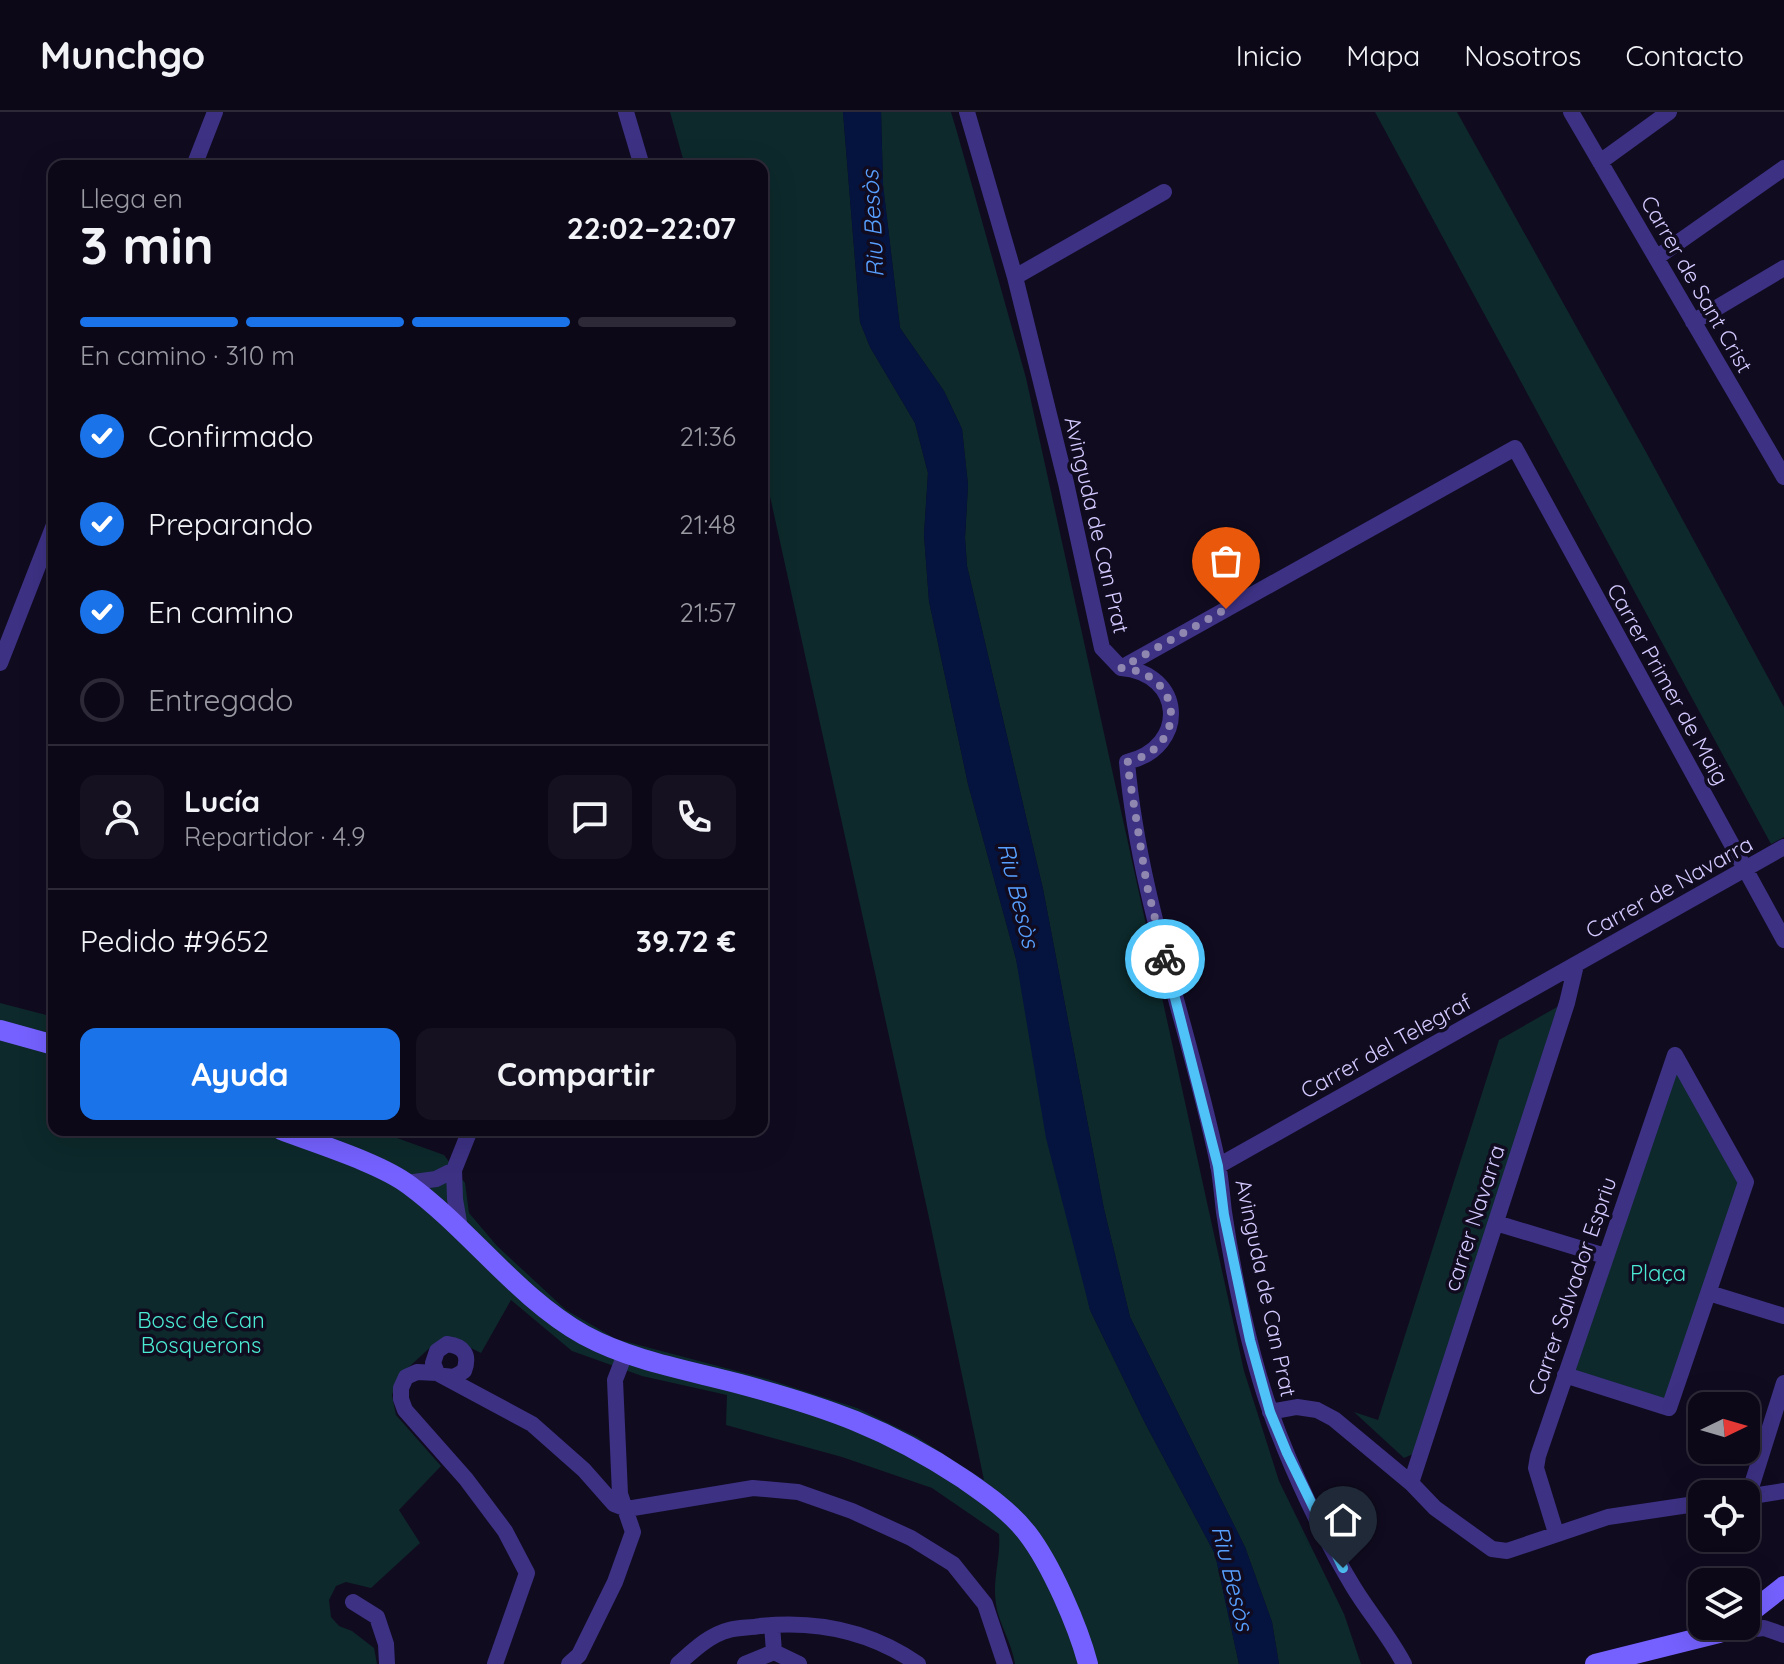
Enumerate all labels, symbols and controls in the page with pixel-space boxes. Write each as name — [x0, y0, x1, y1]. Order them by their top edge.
text: Munchgo — [40, 31, 205, 79]
text: Inicio — [1236, 38, 1302, 73]
text: Mapa — [1346, 38, 1420, 73]
text: Nosotros — [1464, 38, 1581, 73]
text: Contacto — [1625, 38, 1744, 73]
water label: Riu Besòs — [854, 168, 890, 279]
text: Llega en — [80, 182, 183, 215]
street label: Carrer de Sant Crist — [1635, 190, 1759, 378]
text: 22:02–22:07 — [567, 209, 736, 247]
text: 3 min — [80, 212, 214, 277]
text: En camino · 310 m — [80, 339, 295, 372]
icon: check — [80, 414, 124, 458]
street label: Avinguda de Can Prat — [1058, 414, 1136, 636]
text: Confirmado — [148, 417, 314, 455]
text: 21:36 — [680, 420, 736, 453]
icon: check — [80, 502, 124, 546]
text: Preparando — [148, 505, 313, 543]
text: 21:48 — [679, 508, 736, 541]
pin — [1192, 527, 1260, 609]
icon: bag — [1204, 539, 1248, 583]
street label: Carrer Primer de Maig — [1601, 578, 1735, 790]
icon: check — [80, 590, 124, 634]
text: En camino — [148, 593, 294, 631]
text: 21:57 — [680, 596, 736, 629]
text: Entregado — [148, 681, 293, 719]
button: person — [80, 775, 164, 859]
button: chat — [548, 775, 632, 859]
button: phone — [652, 775, 736, 859]
text: Lucía — [184, 782, 260, 820]
text: Repartidor · 4.9 — [184, 820, 366, 853]
street label: Carrer de Navarra — [1580, 829, 1758, 945]
water label: Riu Besòs — [991, 839, 1047, 952]
courier — [1125, 919, 1205, 999]
text: Pedido #9652 — [80, 922, 269, 960]
text: 39.72 € — [636, 922, 736, 960]
icon: bike — [1143, 937, 1187, 981]
street label: Carrer del Telegraf — [1296, 987, 1477, 1105]
button: Ayuda — [80, 1028, 400, 1120]
button: Compartir — [416, 1028, 736, 1120]
street label: carrer Navarra — [1437, 1141, 1511, 1295]
street label: Carrer Salvador Espriu — [1521, 1173, 1623, 1399]
street label: Avinguda de Can Prat — [1229, 1177, 1303, 1399]
park label: Plaça — [1630, 1259, 1686, 1287]
park label: Bosc de Can Bosquerons — [137, 1306, 265, 1359]
north arrow — [1688, 1392, 1760, 1464]
map controls — [1688, 1392, 1760, 1640]
button: locate — [1688, 1480, 1760, 1552]
pin — [1309, 1486, 1377, 1568]
icon: home — [1321, 1498, 1365, 1542]
water label: Riu Besòs — [1205, 1522, 1261, 1635]
button: layers — [1688, 1568, 1760, 1640]

